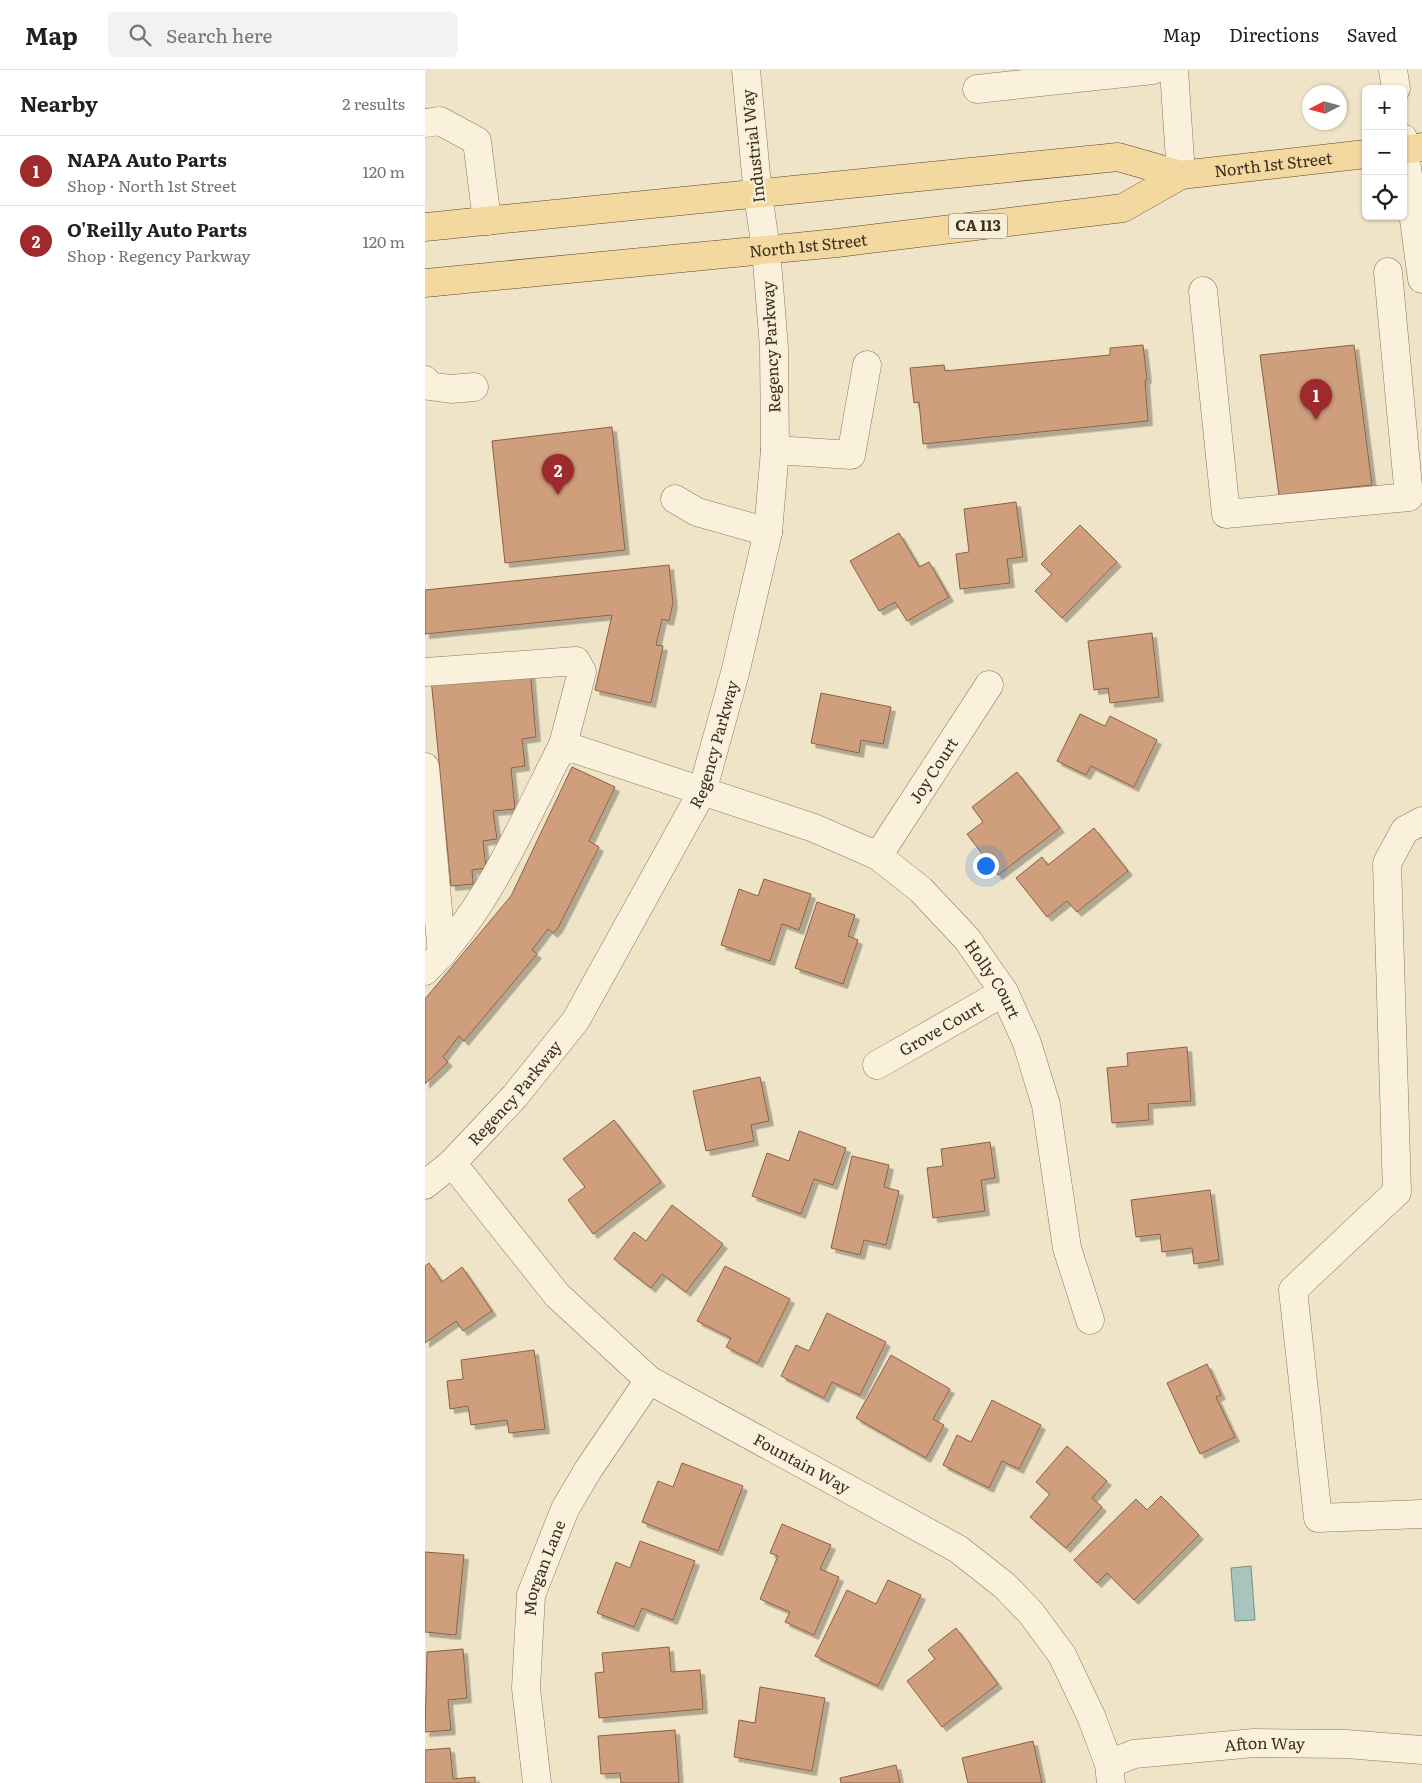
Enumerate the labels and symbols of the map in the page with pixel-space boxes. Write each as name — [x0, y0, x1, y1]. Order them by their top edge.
north arrow — [1302, 85, 1347, 130]
street label: Industrial Way — [734, 87, 770, 204]
street label: North 1st Street — [1213, 145, 1334, 182]
road number: CA 113 — [949, 214, 1007, 238]
street label: North 1st Street — [748, 226, 869, 262]
street label: Regency Parkway — [755, 279, 785, 414]
pin: 1 — [1300, 379, 1332, 420]
pin: 2 — [542, 454, 574, 495]
street label: Regency Parkway — [682, 676, 744, 812]
street label: Joy Court — [902, 732, 963, 808]
your location — [973, 853, 999, 879]
street label: Holly Court — [960, 934, 1028, 1022]
street label: Grove Court — [894, 993, 988, 1061]
street label: Regency Parkway — [462, 1034, 567, 1150]
street label: Fountain Way — [749, 1426, 856, 1499]
street label: Morgan Lane — [517, 1516, 571, 1617]
street label: Afton Way — [1223, 1730, 1306, 1757]

